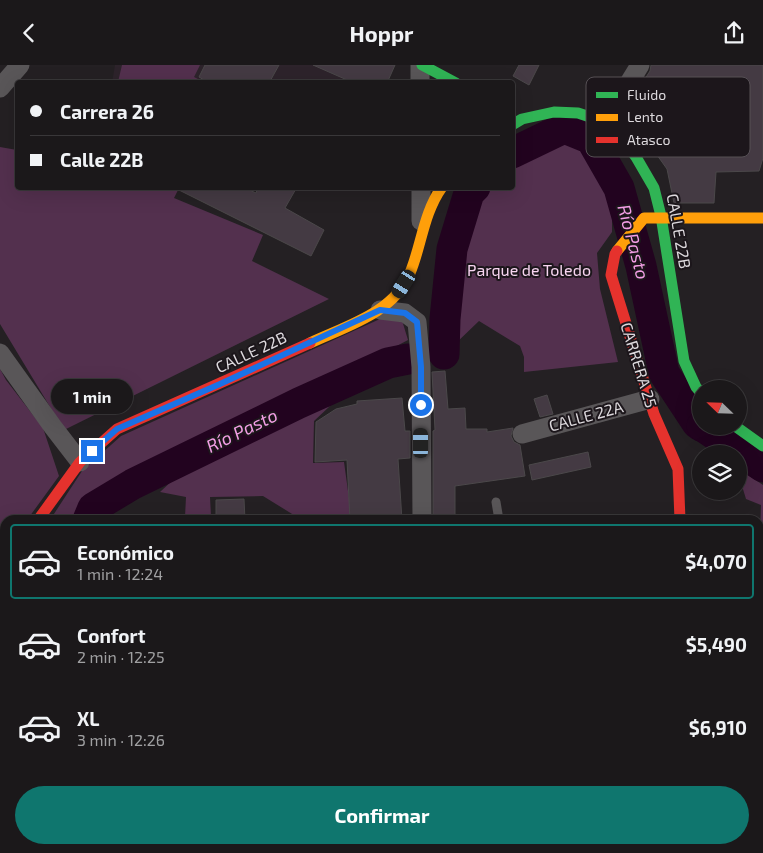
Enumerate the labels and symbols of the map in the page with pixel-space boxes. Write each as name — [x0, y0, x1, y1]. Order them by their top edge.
legend — [586, 77, 750, 157]
text: Fluido — [627, 86, 666, 103]
text: Lento — [627, 108, 663, 125]
text: Atasco — [627, 131, 670, 148]
street label: CALLE 22B — [664, 192, 695, 270]
water label: Río Pasto — [613, 202, 655, 282]
park label: Parque de Toledo — [467, 260, 591, 279]
car — [389, 267, 418, 301]
street label: CARRERA 25 — [617, 320, 661, 410]
street label: CALLE 22B — [212, 327, 289, 376]
callout: 1 min — [51, 379, 133, 413]
north arrow — [692, 380, 748, 435]
route start — [410, 394, 432, 416]
street label: CALLE 22A — [547, 396, 625, 435]
water label: Río Pasto — [202, 403, 281, 457]
car — [413, 428, 428, 458]
route end — [81, 440, 103, 462]

